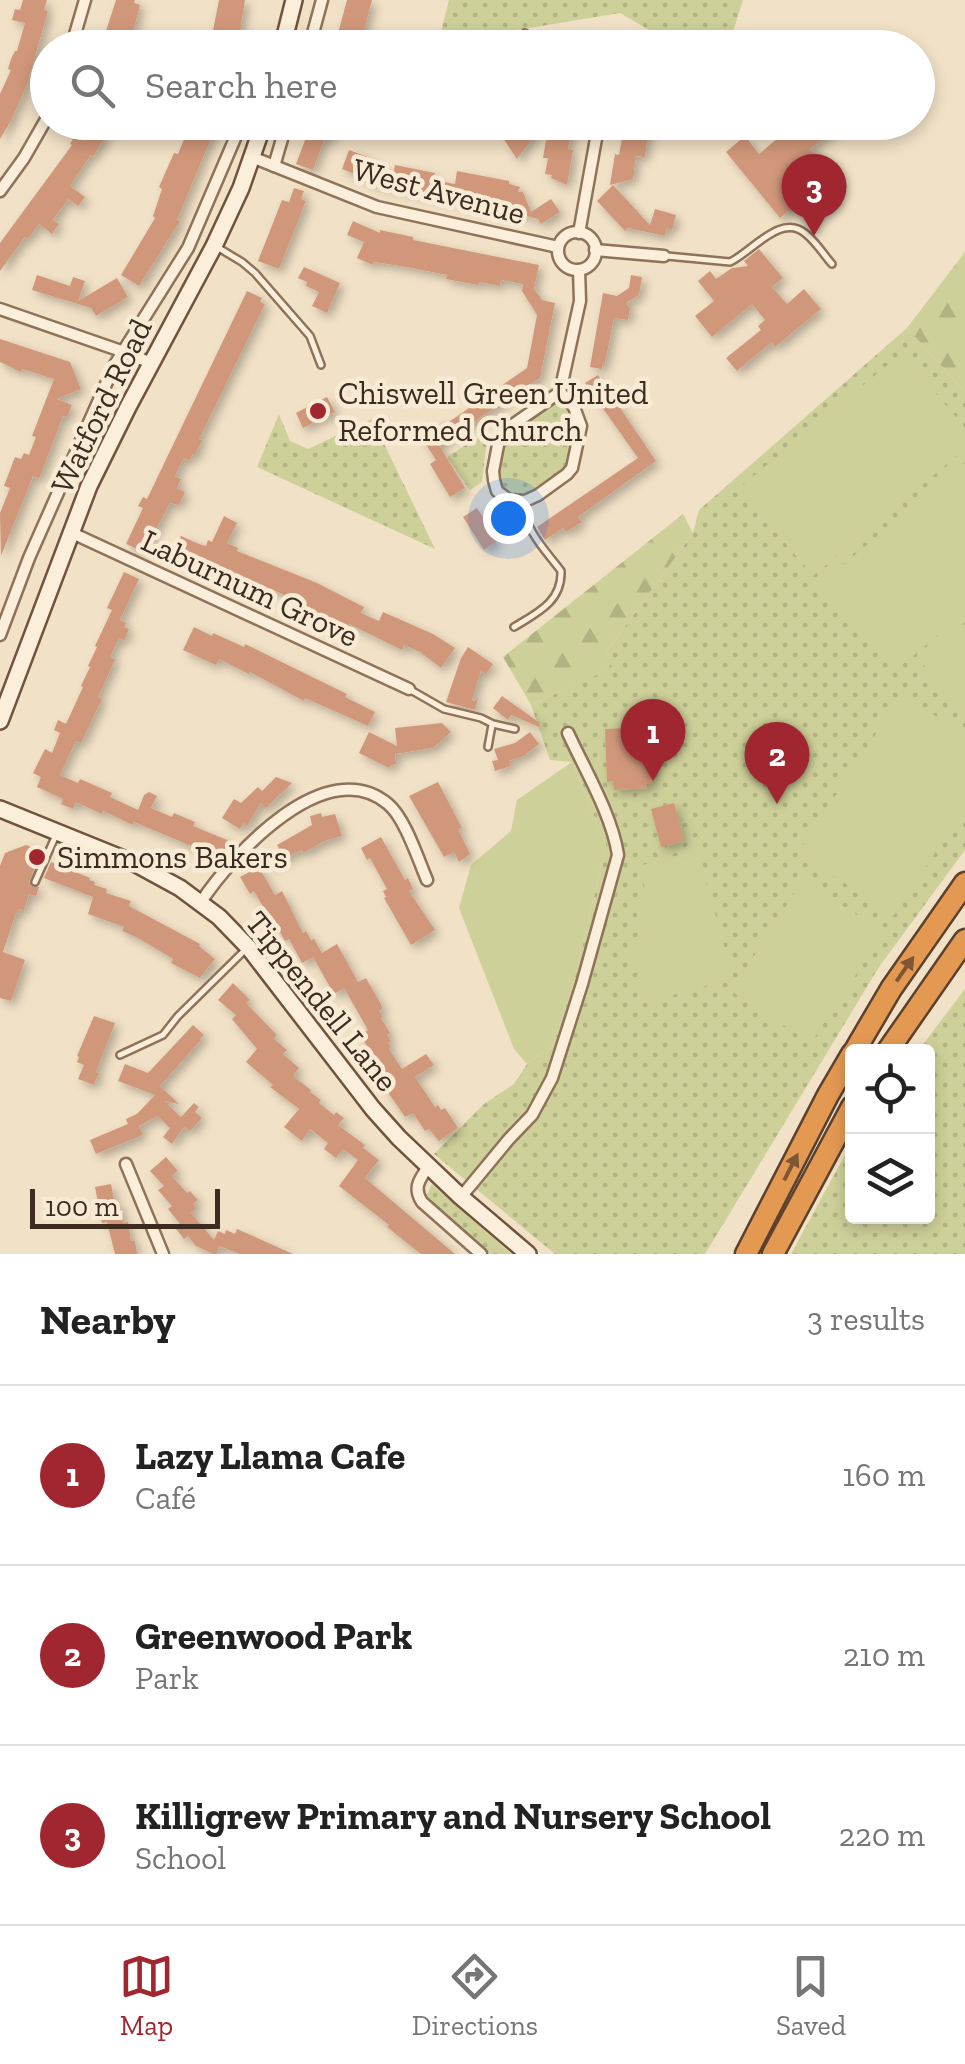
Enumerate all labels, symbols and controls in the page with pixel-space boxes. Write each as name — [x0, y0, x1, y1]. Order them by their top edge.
search box — [30, 30, 935, 140]
icon: search — [65, 58, 120, 113]
text: Search here — [145, 62, 337, 108]
street label: West Avenue — [349, 150, 529, 232]
pin: 3 — [782, 154, 846, 236]
street label: Watford Road — [42, 312, 160, 499]
place label: Chiswell Green United Reformed Church — [338, 374, 649, 449]
marker: Chiswell Green United Reformed Church — [307, 400, 329, 422]
your location — [483, 493, 534, 544]
street label: Laburnum Grove — [136, 521, 364, 655]
pin: 1 — [620, 698, 686, 781]
pin: 2 — [744, 722, 810, 804]
place label: Simmons Bakers — [57, 838, 288, 876]
marker: Simmons Bakers — [26, 846, 48, 868]
street label: Tippendell Lane — [238, 903, 406, 1099]
one-way arrow — [895, 955, 914, 982]
map controls — [845, 1044, 935, 1224]
button: locate — [845, 1044, 935, 1134]
button: layers — [845, 1134, 935, 1224]
one-way arrow — [782, 1153, 799, 1182]
scale bar — [30, 1184, 220, 1228]
text: 100 m — [45, 1190, 119, 1223]
text: Nearby — [40, 1294, 176, 1345]
text: 3 results — [807, 1300, 925, 1338]
text: Lazy Llama Cafe — [135, 1433, 405, 1479]
text: 1 — [66, 1456, 79, 1494]
text: 160 m — [842, 1456, 925, 1494]
text: Café — [135, 1479, 196, 1517]
text: Greenwood Park — [135, 1613, 412, 1659]
text: 2 — [64, 1636, 81, 1674]
text: 210 m — [843, 1636, 925, 1674]
text: Park — [135, 1659, 199, 1697]
text: Killigrew Primary and Nursery School — [135, 1793, 771, 1839]
text: 3 — [64, 1816, 81, 1854]
text: 220 m — [839, 1816, 925, 1854]
text: School — [135, 1839, 226, 1877]
tab: Map — [119, 1949, 174, 2042]
tab: Directions — [412, 1949, 538, 2042]
tab: Saved — [776, 1949, 846, 2042]

